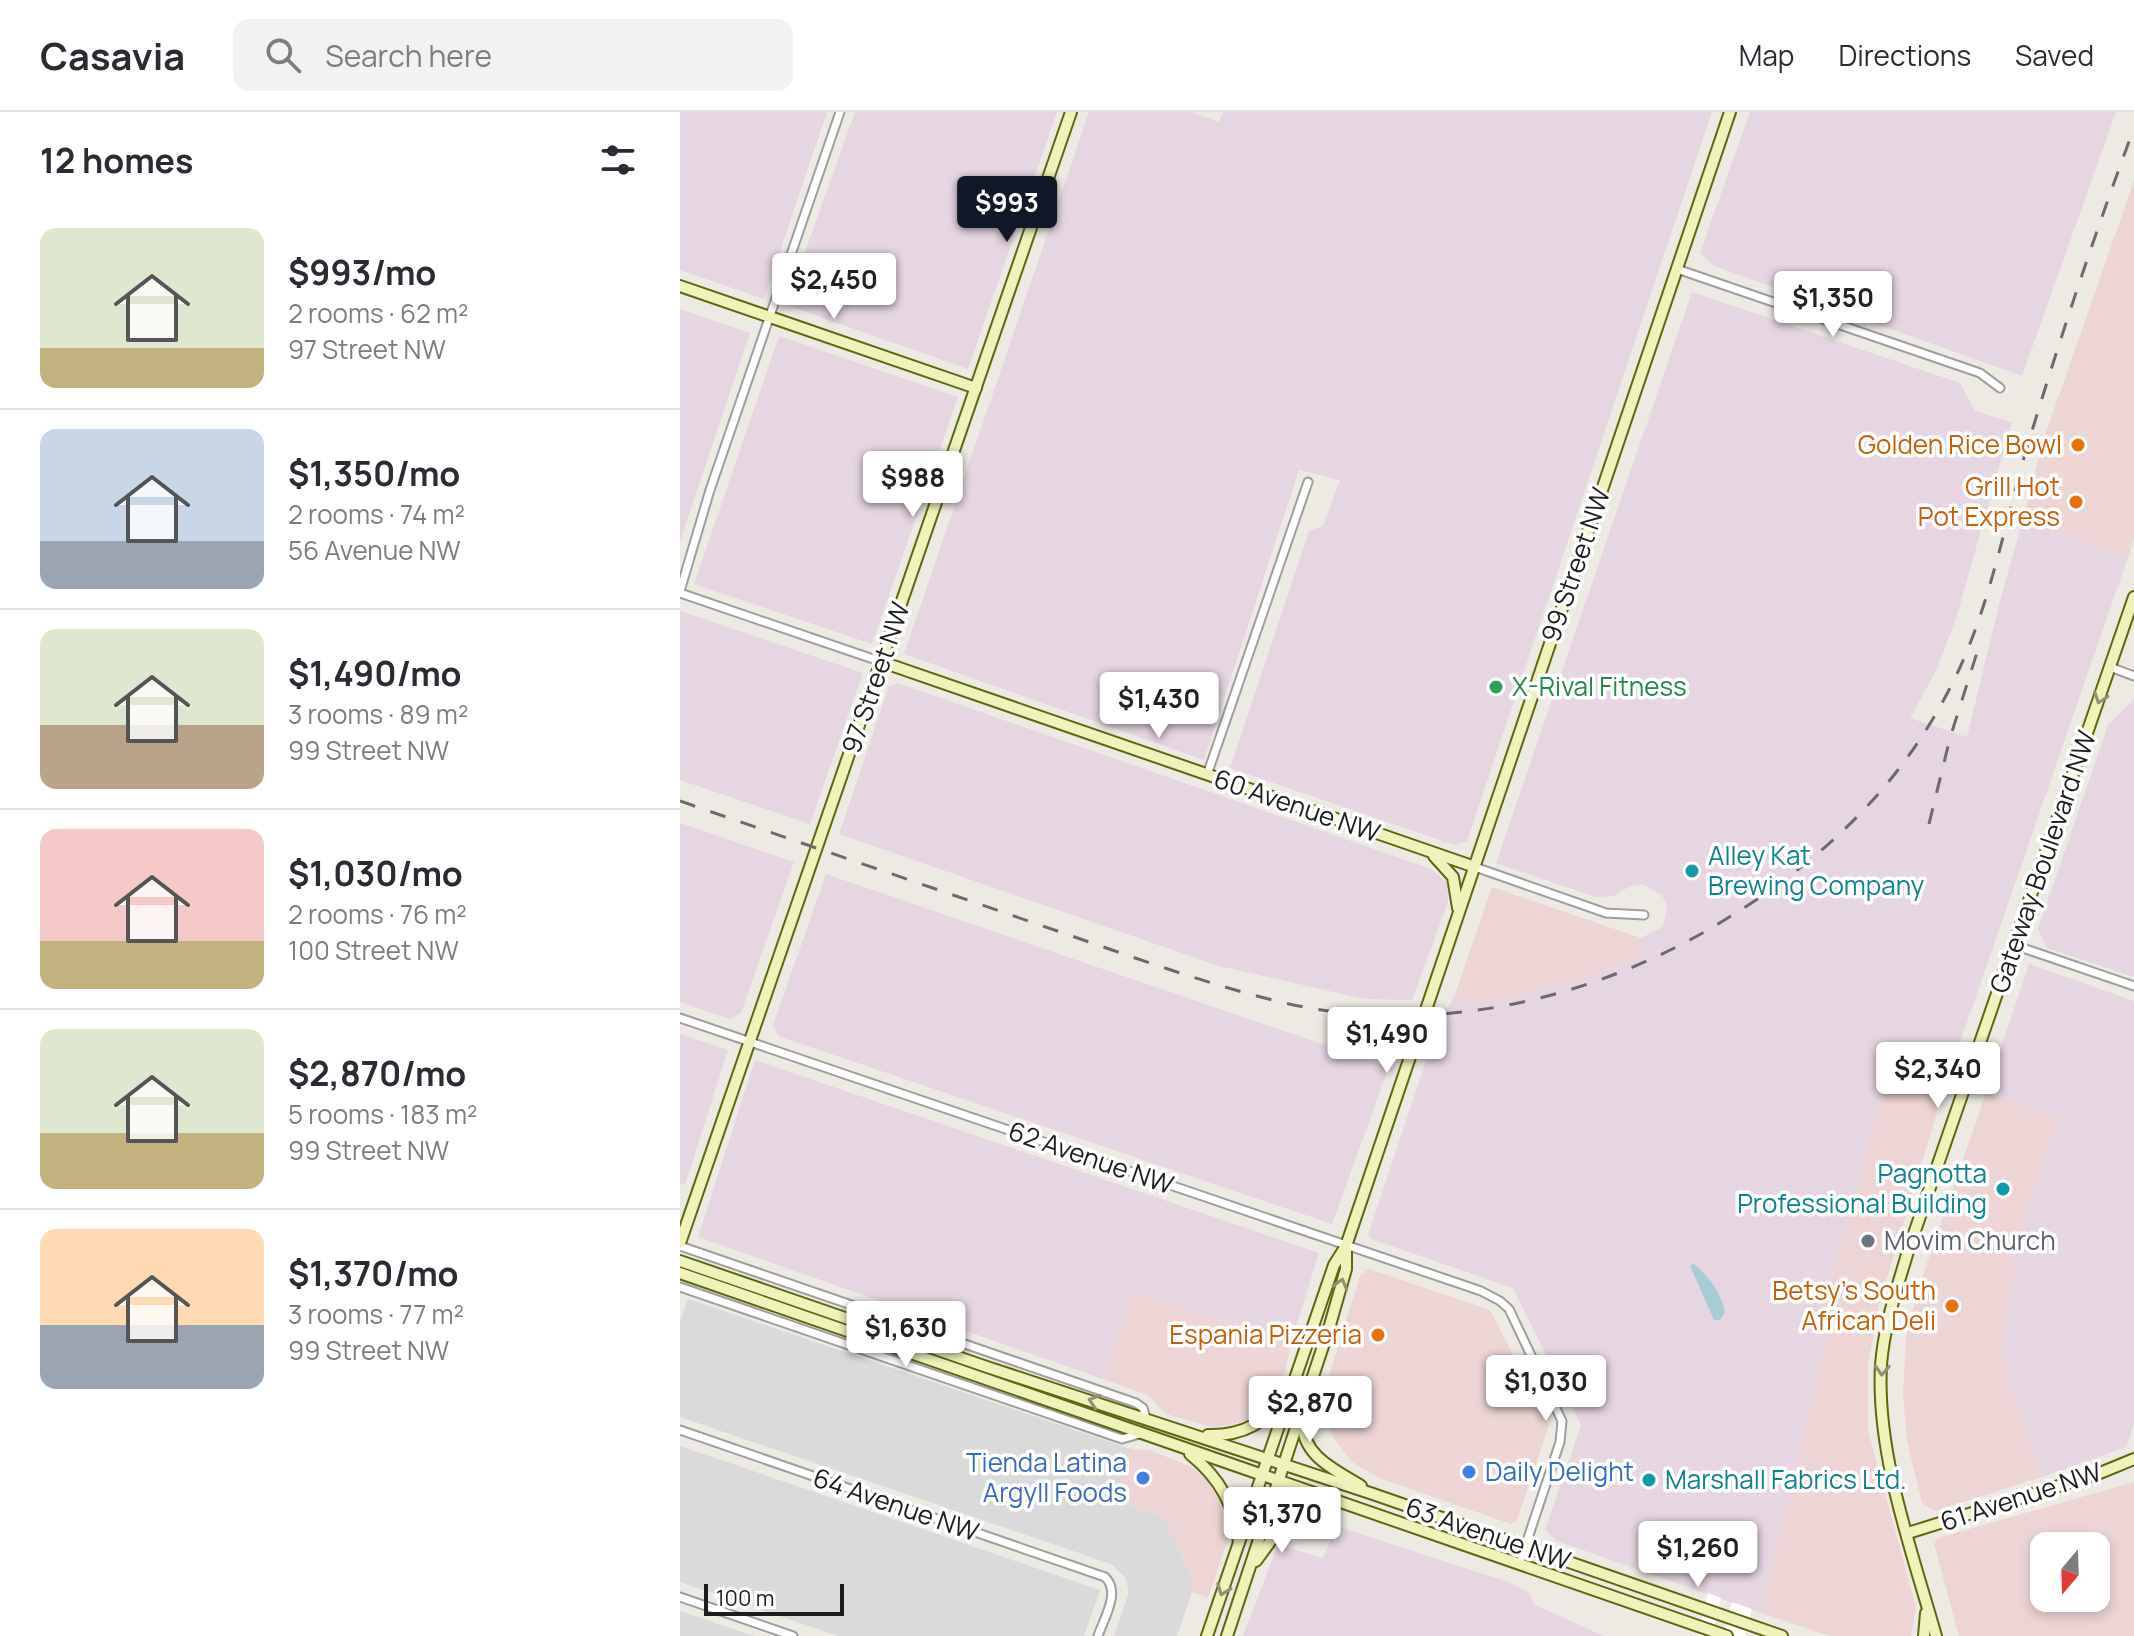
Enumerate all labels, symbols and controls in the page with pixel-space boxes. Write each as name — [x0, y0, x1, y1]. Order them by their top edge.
search box — [233, 19, 793, 91]
text: Casavia — [40, 29, 185, 81]
icon: search — [261, 33, 305, 77]
text: Search here — [325, 35, 492, 76]
text: Map — [1739, 36, 1794, 74]
text: Directions — [1838, 36, 1971, 74]
text: Saved — [2015, 36, 2094, 74]
text: 12 homes — [40, 137, 193, 183]
icon: filters — [596, 138, 640, 182]
pin: $993 — [960, 176, 1054, 244]
text: $993 — [975, 184, 1039, 220]
text: $993/mo — [288, 249, 436, 295]
pin: $2,450 — [769, 253, 899, 321]
icon: home — [104, 260, 200, 356]
text: $2,450 — [790, 261, 878, 297]
pin: $1,350 — [1768, 271, 1898, 339]
text: $1,350 — [1792, 279, 1874, 315]
text: 2 rooms · 62 m² — [288, 295, 468, 331]
text: 97 Street NW — [288, 331, 446, 367]
place label: Golden Rice Bowl — [1858, 426, 2062, 462]
marker: Golden Rice Bowl — [2069, 436, 2087, 454]
text: $1,350/mo — [288, 450, 460, 496]
pin: $988 — [866, 451, 960, 519]
text: $988 — [881, 459, 945, 495]
icon: home — [104, 461, 200, 557]
place label: Grill Hot Pot Express — [1918, 468, 2060, 534]
street label: 99 Street NW — [1532, 483, 1618, 647]
marker: Grill Hot Pot Express — [2067, 493, 2085, 511]
text: 2 rooms · 74 m² — [288, 496, 465, 532]
text: 56 Avenue NW — [288, 532, 461, 568]
street label: 97 Street NW — [832, 597, 918, 758]
text: $1,490/mo — [288, 650, 462, 696]
icon: home — [104, 661, 200, 757]
place label: X-Rival Fitness — [1512, 668, 1687, 704]
pin: $1,430 — [1094, 672, 1224, 740]
marker: X-Rival Fitness — [1487, 678, 1505, 696]
text: $1,430 — [1118, 680, 1200, 716]
one-way arrow — [2093, 690, 2109, 704]
text: 3 rooms · 89 m² — [288, 696, 468, 732]
street label: Gateway Boulevard NW — [1980, 726, 2104, 998]
text: 99 Street NW — [288, 732, 449, 768]
street label: 60 Avenue NW — [1209, 760, 1385, 850]
place label: Alley Kat Brewing Company — [1708, 837, 1925, 903]
text: $1,030/mo — [288, 850, 463, 896]
icon: home — [104, 861, 200, 957]
marker: Alley Kat Brewing Company — [1683, 862, 1701, 880]
text: 2 rooms · 76 m² — [288, 896, 467, 932]
text: 100 Street NW — [288, 932, 459, 968]
pin: $1,490 — [1322, 1007, 1452, 1075]
text: $1,490 — [1345, 1015, 1429, 1051]
pin: $2,340 — [1873, 1042, 2003, 1110]
text: $2,870/mo — [288, 1050, 466, 1096]
text: $2,340 — [1894, 1050, 1982, 1086]
icon: home — [104, 1061, 200, 1157]
text: 5 rooms · 183 m² — [288, 1096, 477, 1132]
street label: 62 Avenue NW — [1004, 1112, 1179, 1202]
text: 99 Street NW — [288, 1132, 449, 1168]
place label: Pagnotta Professional Building — [1737, 1155, 1987, 1221]
marker: Pagnotta Professional Building — [1994, 1180, 2012, 1198]
place label: Movim Church — [1884, 1222, 2056, 1258]
marker: Movim Church — [1859, 1232, 1877, 1250]
text: $1,370/mo — [288, 1250, 458, 1296]
icon: home — [104, 1261, 200, 1357]
place label: Betsy's South African Deli — [1772, 1272, 1936, 1338]
one-way arrow — [1332, 1277, 1349, 1291]
text: 3 rooms · 77 m² — [288, 1296, 464, 1332]
marker: Betsy's South African Deli — [1943, 1297, 1961, 1315]
pin: $1,630 — [841, 1301, 971, 1369]
text: $1,630 — [865, 1309, 947, 1345]
place label: Espania Pizzeria — [1169, 1316, 1362, 1352]
marker: Espania Pizzeria — [1369, 1326, 1387, 1344]
text: 99 Street NW — [288, 1332, 449, 1368]
pin: $1,030 — [1481, 1355, 1611, 1423]
text: $1,030 — [1504, 1363, 1588, 1399]
one-way arrow — [1873, 1364, 1890, 1377]
pin: $2,870 — [1245, 1376, 1375, 1444]
text: $2,870 — [1267, 1384, 1353, 1420]
one-way arrow — [1087, 1395, 1101, 1411]
place label: Tienda Latina Argyll Foods — [966, 1444, 1127, 1510]
place label: Daily Delight — [1485, 1453, 1634, 1489]
street label: 61 Avenue NW — [1936, 1453, 2106, 1539]
street label: 64 Avenue NW — [809, 1459, 984, 1549]
place label: Marshall Fabrics Ltd. — [1665, 1461, 1907, 1497]
marker: Daily Delight — [1460, 1463, 1478, 1481]
marker: Tienda Latina Argyll Foods — [1134, 1469, 1152, 1487]
marker: Marshall Fabrics Ltd. — [1640, 1471, 1658, 1489]
pin: $1,370 — [1217, 1487, 1347, 1555]
street label: 63 Avenue NW — [1401, 1488, 1576, 1578]
text: $1,370 — [1242, 1495, 1322, 1531]
pin: $1,260 — [1633, 1521, 1763, 1589]
text: $1,260 — [1656, 1529, 1740, 1565]
north arrow — [2030, 1532, 2110, 1612]
map controls — [2030, 1532, 2110, 1612]
scale bar — [704, 1580, 844, 1616]
one-way arrow — [1216, 1582, 1233, 1596]
text: 100 m — [716, 1583, 774, 1613]

